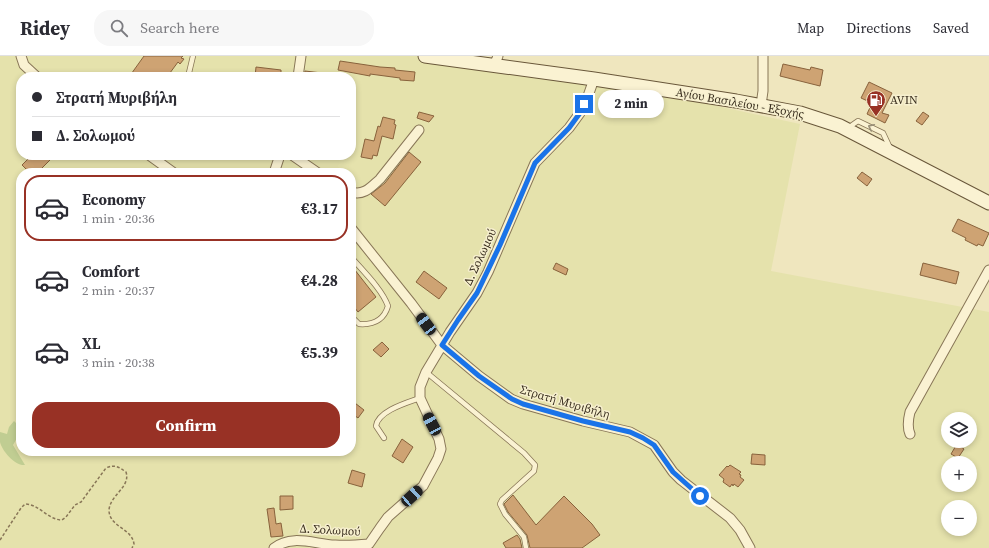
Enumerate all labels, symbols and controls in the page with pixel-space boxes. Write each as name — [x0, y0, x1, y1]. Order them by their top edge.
search box — [94, 10, 374, 46]
text: Ridey — [20, 15, 70, 41]
icon: search — [108, 17, 130, 39]
text: Search here — [140, 17, 219, 38]
text: Map — [797, 18, 824, 38]
text: Directions — [846, 18, 911, 38]
text: Saved — [933, 18, 969, 38]
street label: Αγίου Βασιλείου - Εξοχής — [674, 84, 806, 122]
text: Στρατή Μυριβήλη — [56, 87, 177, 108]
fuel station icon: AVIN — [865, 89, 887, 117]
callout: 2 min — [598, 90, 664, 118]
place label: AVIN — [890, 92, 918, 108]
route end — [575, 95, 593, 113]
text: 2 min — [614, 95, 648, 112]
one-way arrow — [868, 124, 875, 132]
text: Δ. Σολωμού — [56, 125, 135, 146]
text: Economy — [82, 189, 146, 210]
icon: car — [34, 190, 70, 226]
text: €3.17 — [301, 198, 338, 219]
text: 1 min · 20:36 — [82, 210, 155, 227]
street label: Δ. Σολωμού — [460, 226, 500, 288]
text: Comfort — [82, 261, 140, 282]
icon: car — [34, 262, 70, 298]
text: €4.28 — [301, 270, 338, 291]
text: 2 min · 20:37 — [82, 282, 155, 299]
car — [414, 311, 438, 337]
text: XL — [82, 333, 101, 354]
icon: car — [34, 334, 70, 370]
text: €5.39 — [301, 342, 338, 363]
text: 3 min · 20:38 — [82, 354, 155, 371]
street label: Στρατή Μυριβήλη — [518, 381, 612, 423]
button: Confirm — [32, 402, 340, 448]
car — [421, 411, 443, 437]
map controls — [941, 412, 977, 536]
button: layers — [941, 412, 977, 448]
button: + — [941, 456, 977, 492]
car — [399, 484, 425, 508]
route start — [691, 487, 709, 505]
button: − — [941, 500, 977, 536]
street label: Δ. Σολωμού — [299, 520, 361, 540]

